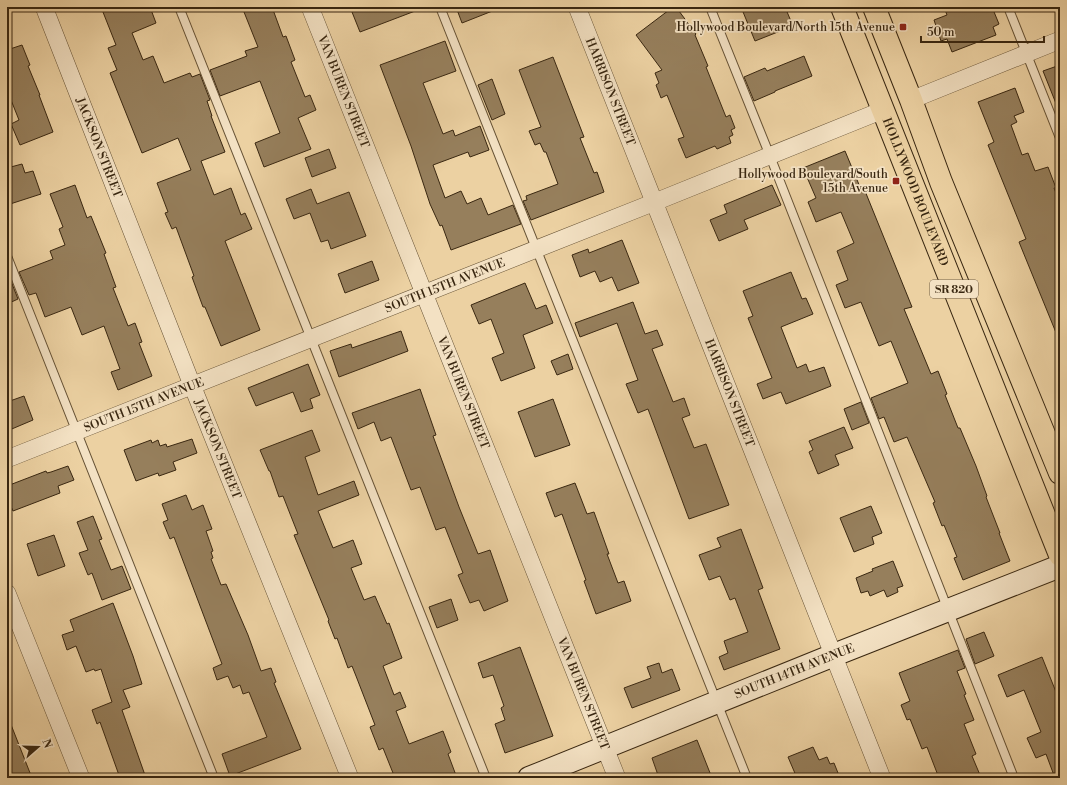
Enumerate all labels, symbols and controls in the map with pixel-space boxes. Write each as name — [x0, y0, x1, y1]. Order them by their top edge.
scale bar — [921, 18, 1044, 44]
place label: Hollywood Boulevard/North 15th Avenue — [677, 20, 895, 35]
marker: Hollywood Boulevard/North 15th Avenue — [898, 22, 908, 32]
text: 50 m — [927, 25, 955, 40]
street label: VAN BUREN STREET — [314, 32, 373, 151]
street label: HARRISON STREET — [582, 36, 638, 149]
street label: JACKSON STREET — [72, 95, 125, 201]
street label: HOLLYWOOD BOULEVARD — [879, 116, 951, 268]
place label: Hollywood Boulevard/South 15th Avenue — [738, 167, 888, 196]
marker: Hollywood Boulevard/South 15th Avenue — [891, 176, 901, 186]
street label: SOUTH 15TH AVENUE — [383, 255, 507, 316]
road number: SR 820 — [930, 280, 978, 298]
street label: VAN BUREN STREET — [433, 333, 492, 452]
street label: HARRISON STREET — [701, 337, 758, 450]
street label: SOUTH 15TH AVENUE — [82, 375, 206, 436]
street label: JACKSON STREET — [190, 396, 244, 502]
street label: VAN BUREN STREET — [553, 634, 612, 753]
street label: SOUTH 14TH AVENUE — [732, 641, 857, 702]
north arrow — [18, 727, 58, 767]
text: N — [38, 737, 55, 751]

